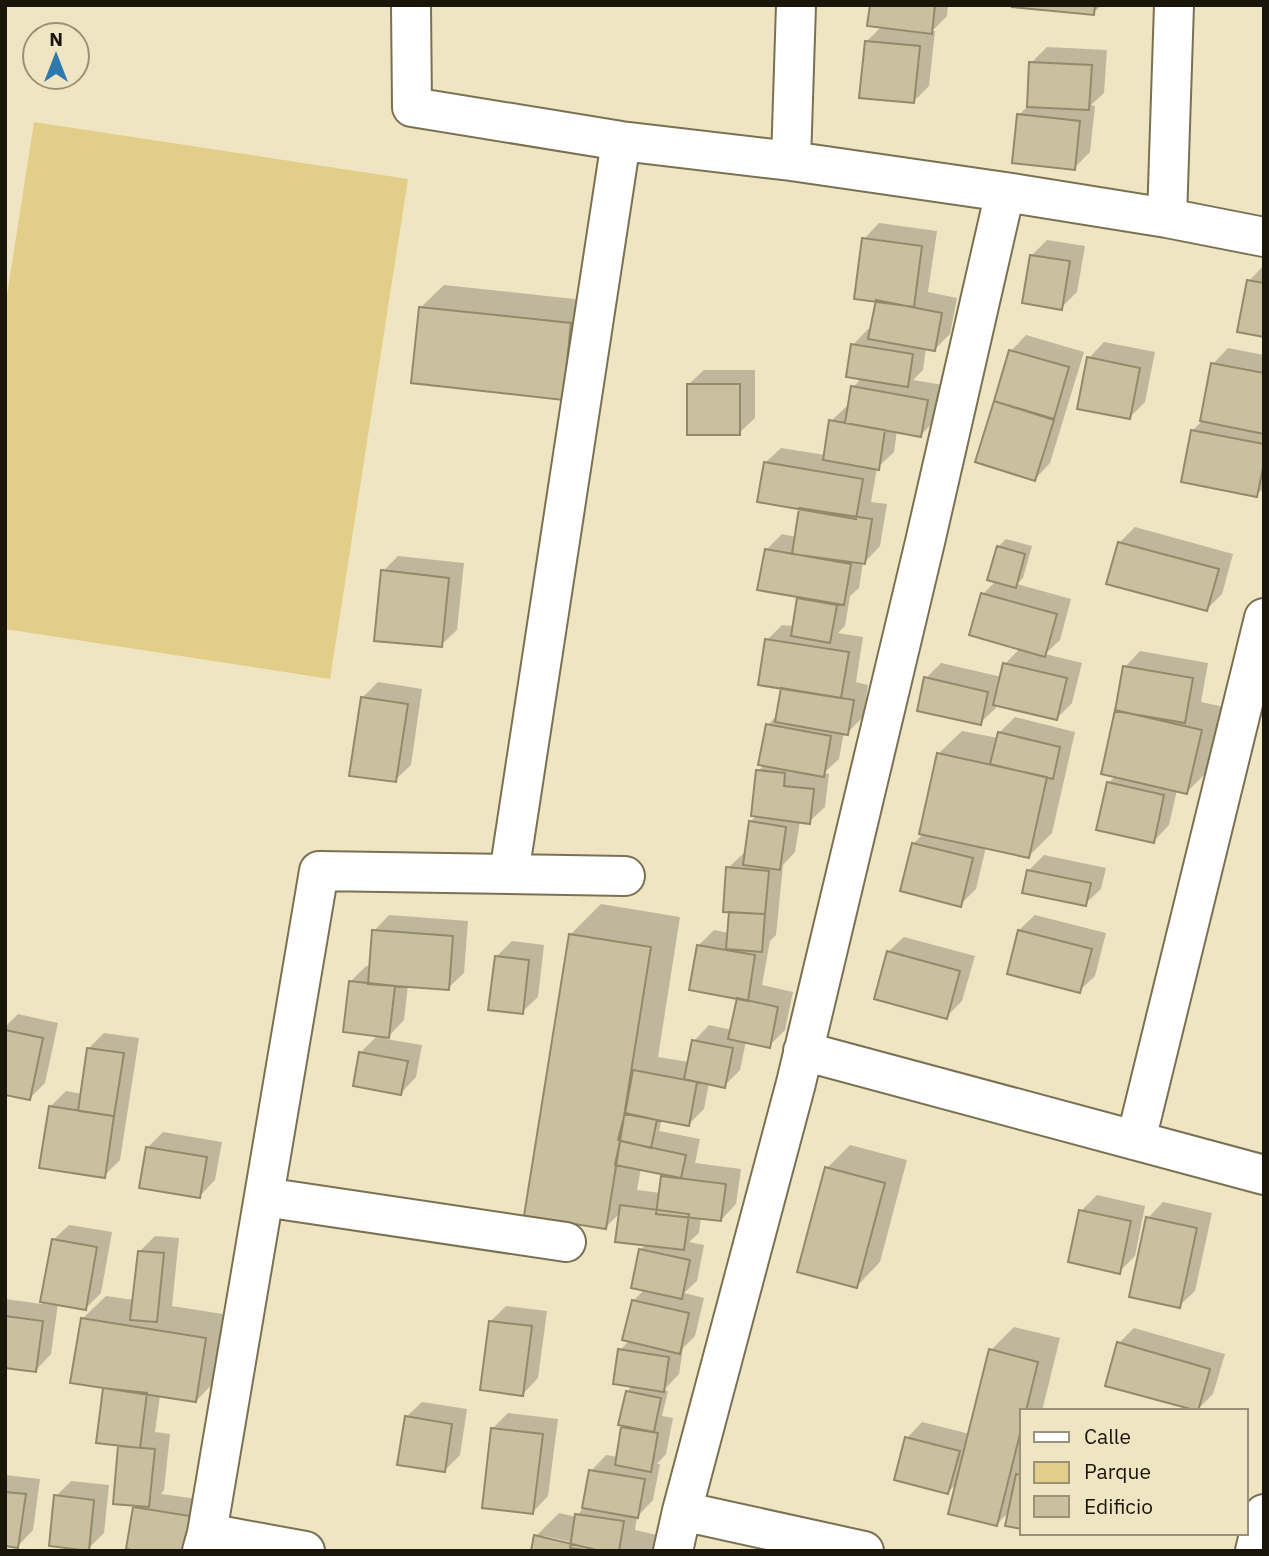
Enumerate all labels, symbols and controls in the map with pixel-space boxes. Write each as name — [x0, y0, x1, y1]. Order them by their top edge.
north arrow — [21, 21, 91, 91]
text: N — [49, 27, 63, 51]
legend — [1020, 1409, 1248, 1535]
text: Calle — [1084, 1422, 1131, 1450]
text: Parque — [1084, 1457, 1151, 1485]
text: Edificio — [1084, 1492, 1153, 1520]

